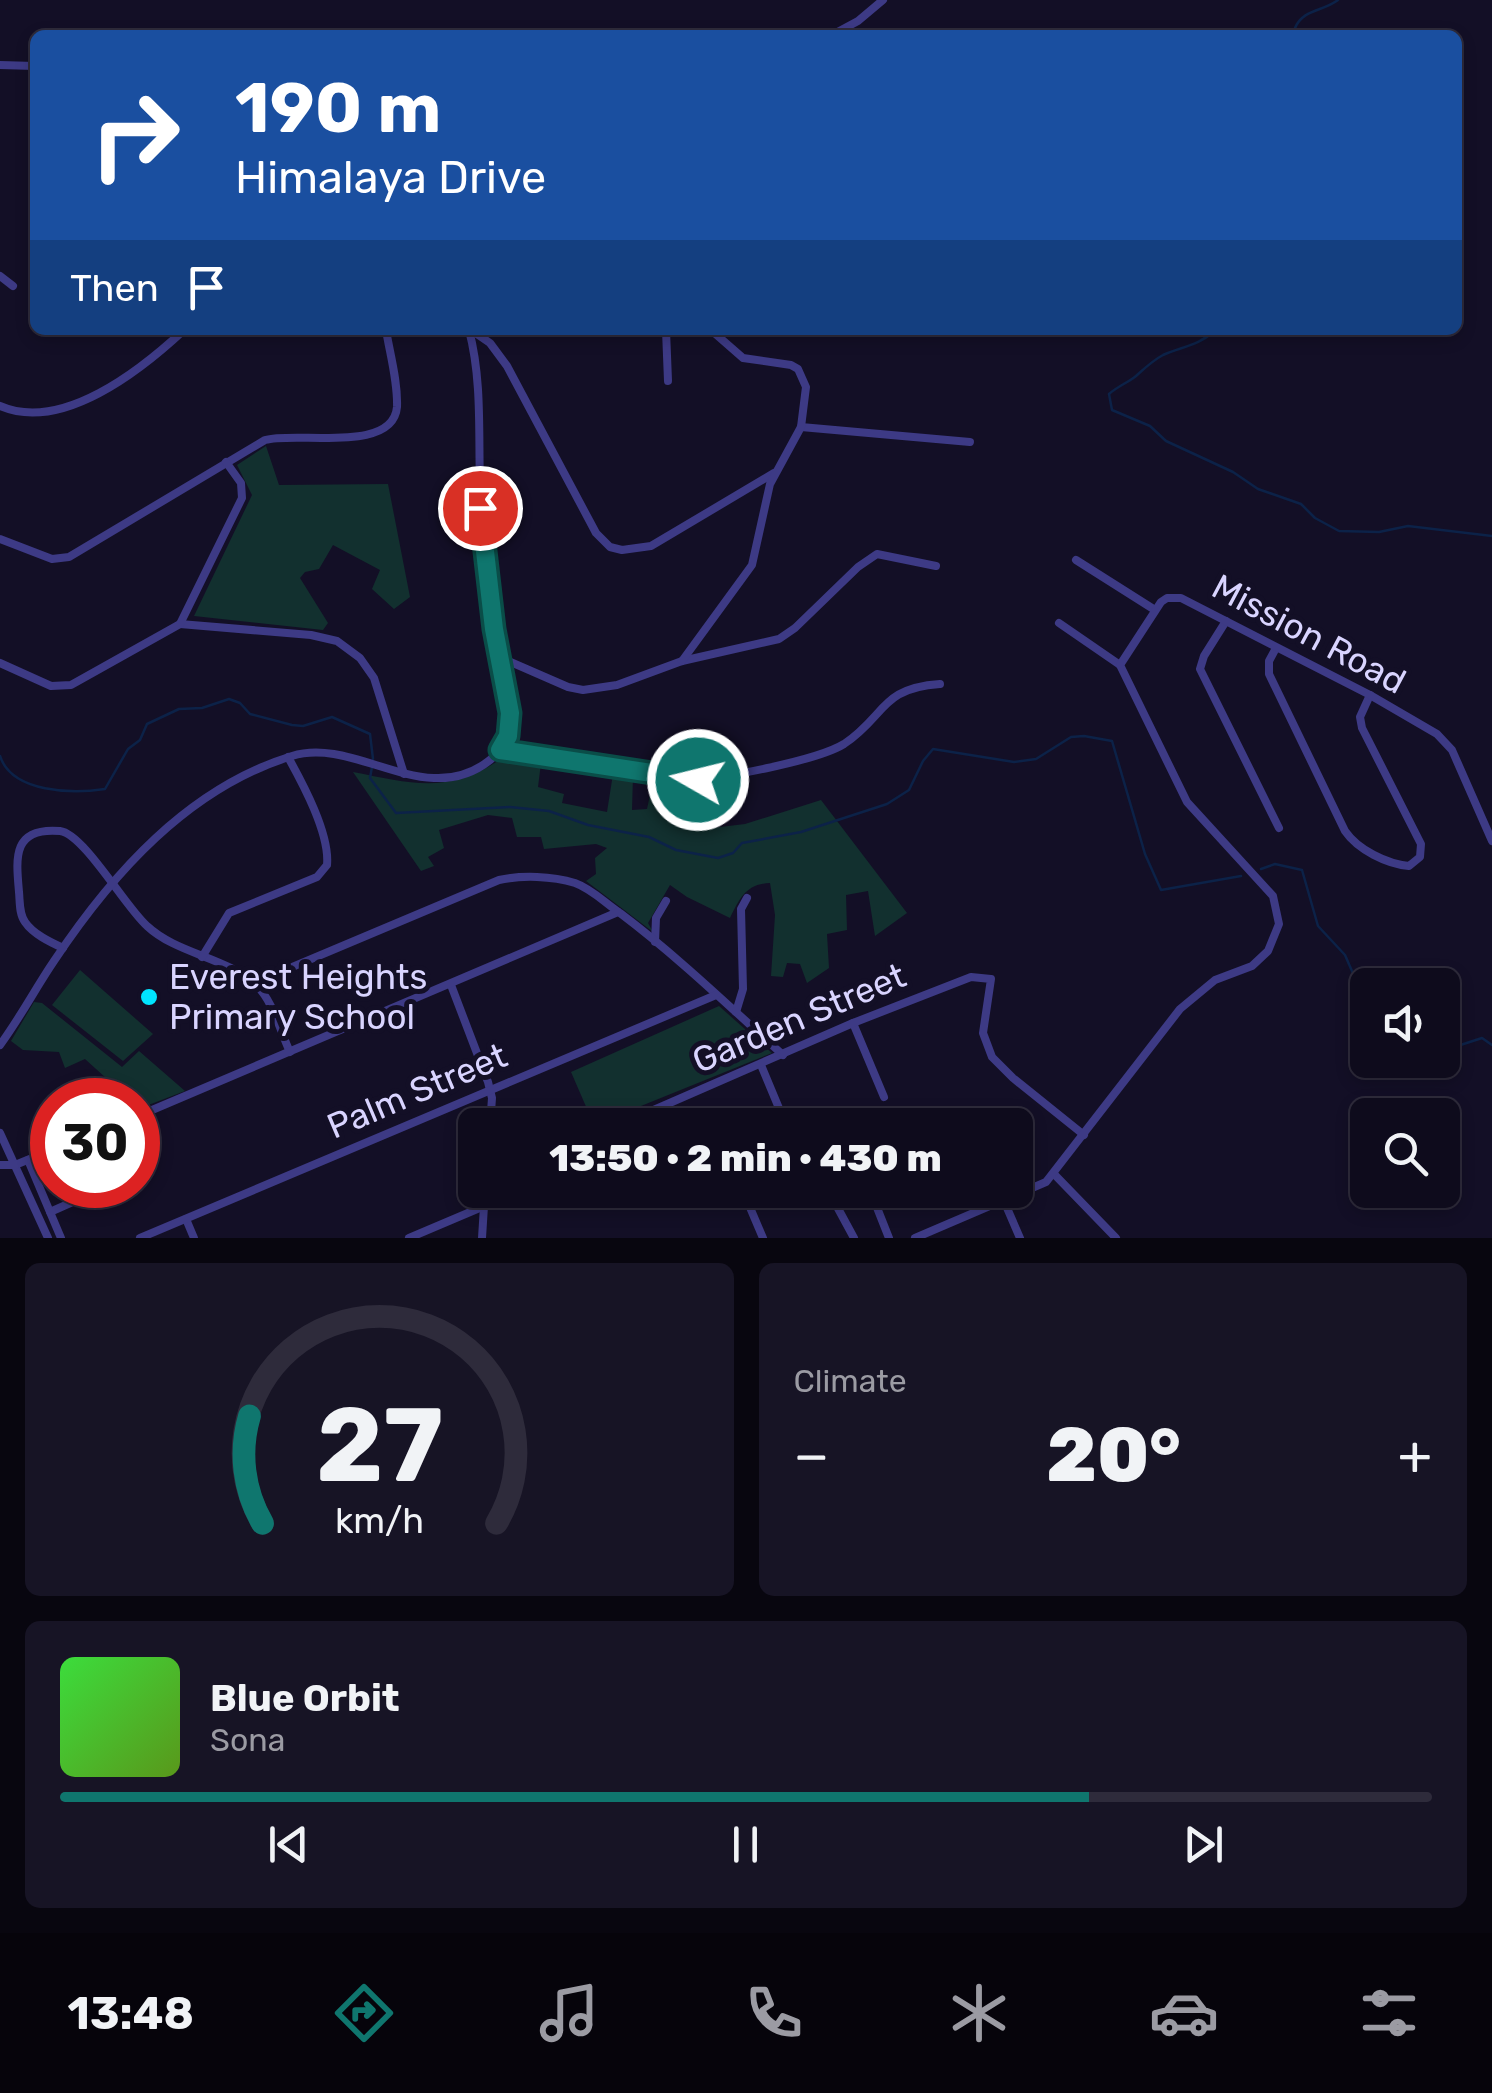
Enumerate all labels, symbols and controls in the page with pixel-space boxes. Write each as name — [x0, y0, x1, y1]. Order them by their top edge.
text: 190 m — [235, 67, 441, 150]
icon: right — [70, 70, 200, 200]
text: Himalaya Drive — [235, 151, 546, 204]
icon: arrive — [179, 260, 234, 315]
text: Then — [70, 265, 159, 311]
pin — [438, 466, 523, 551]
icon: arrive — [453, 481, 508, 536]
street label: Mission Road — [1205, 565, 1413, 703]
position arrow — [646, 728, 750, 832]
street label: Garden Street — [686, 954, 912, 1082]
place label: Everest Heights Primary School — [169, 956, 427, 1038]
map controls — [1350, 968, 1460, 1208]
button: sound — [1350, 968, 1460, 1078]
marker: Everest Heights Primary School — [138, 986, 160, 1008]
street label: Palm Street — [321, 1034, 513, 1148]
speed limit sign: 30 — [30, 1078, 160, 1208]
button: search — [1350, 1098, 1460, 1208]
text: 13:50 · 2 min · 430 m — [549, 1135, 942, 1181]
text: Climate — [794, 1362, 907, 1400]
text: 27 — [316, 1384, 443, 1507]
text: 20° — [1046, 1411, 1181, 1500]
text: − — [794, 1423, 829, 1488]
text: + — [1398, 1423, 1432, 1488]
text: km/h — [335, 1500, 424, 1542]
text: Blue Orbit — [210, 1675, 400, 1721]
text: Sona — [210, 1721, 285, 1759]
icon: previous — [261, 1817, 316, 1872]
icon: pause — [718, 1817, 773, 1872]
icon: next — [1176, 1817, 1231, 1872]
icon: directions — [329, 1978, 399, 2048]
icon: music — [534, 1978, 604, 2048]
icon: phone — [739, 1978, 809, 2048]
icon: climate — [944, 1978, 1014, 2048]
icon: car — [1149, 1978, 1219, 2048]
icon: filters — [1354, 1978, 1424, 2048]
text: 13:48 — [68, 1987, 194, 2040]

